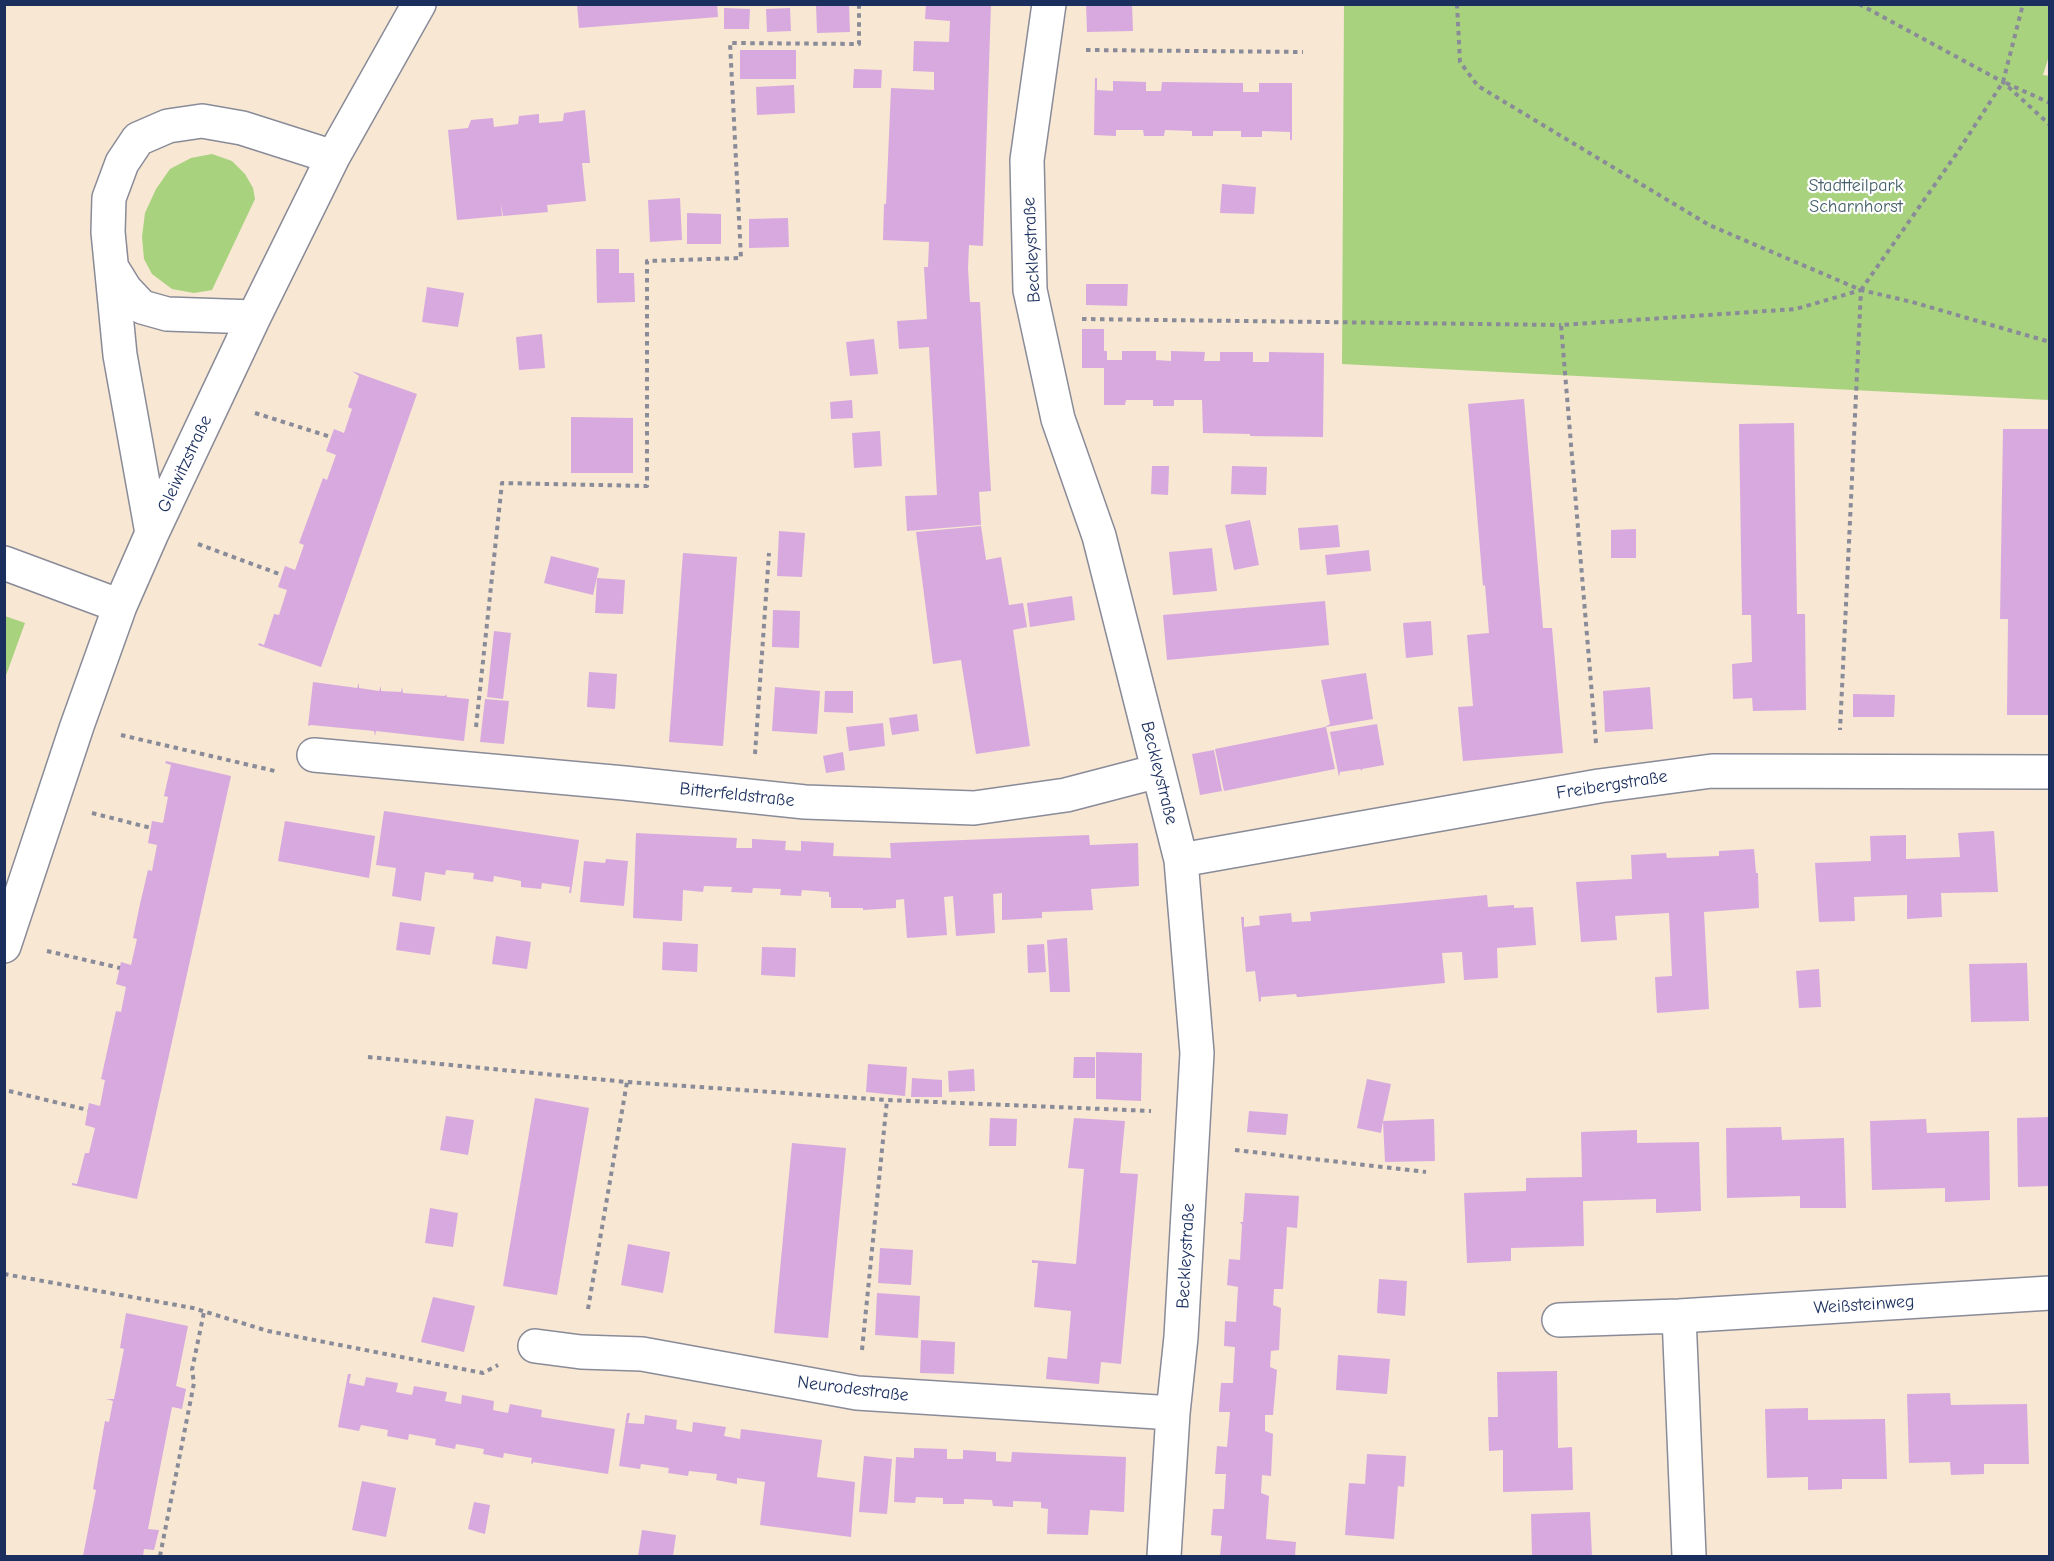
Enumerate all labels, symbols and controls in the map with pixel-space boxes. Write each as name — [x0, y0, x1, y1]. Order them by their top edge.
park label: Stadtteilpark Scharnhorst — [1809, 175, 1903, 218]
street label: Beckleystraße — [1018, 197, 1046, 303]
street label: Gleiwitzstraße — [153, 412, 217, 516]
street label: Beckleystraße — [1136, 719, 1182, 827]
street label: Freibergstraße — [1555, 766, 1669, 804]
street label: Bitterfeldstraße — [678, 778, 796, 812]
street label: Beckleystraße — [1172, 1203, 1200, 1309]
street label: Weißsteinweg — [1813, 1291, 1915, 1319]
street label: Neurodestraße — [796, 1371, 910, 1407]

